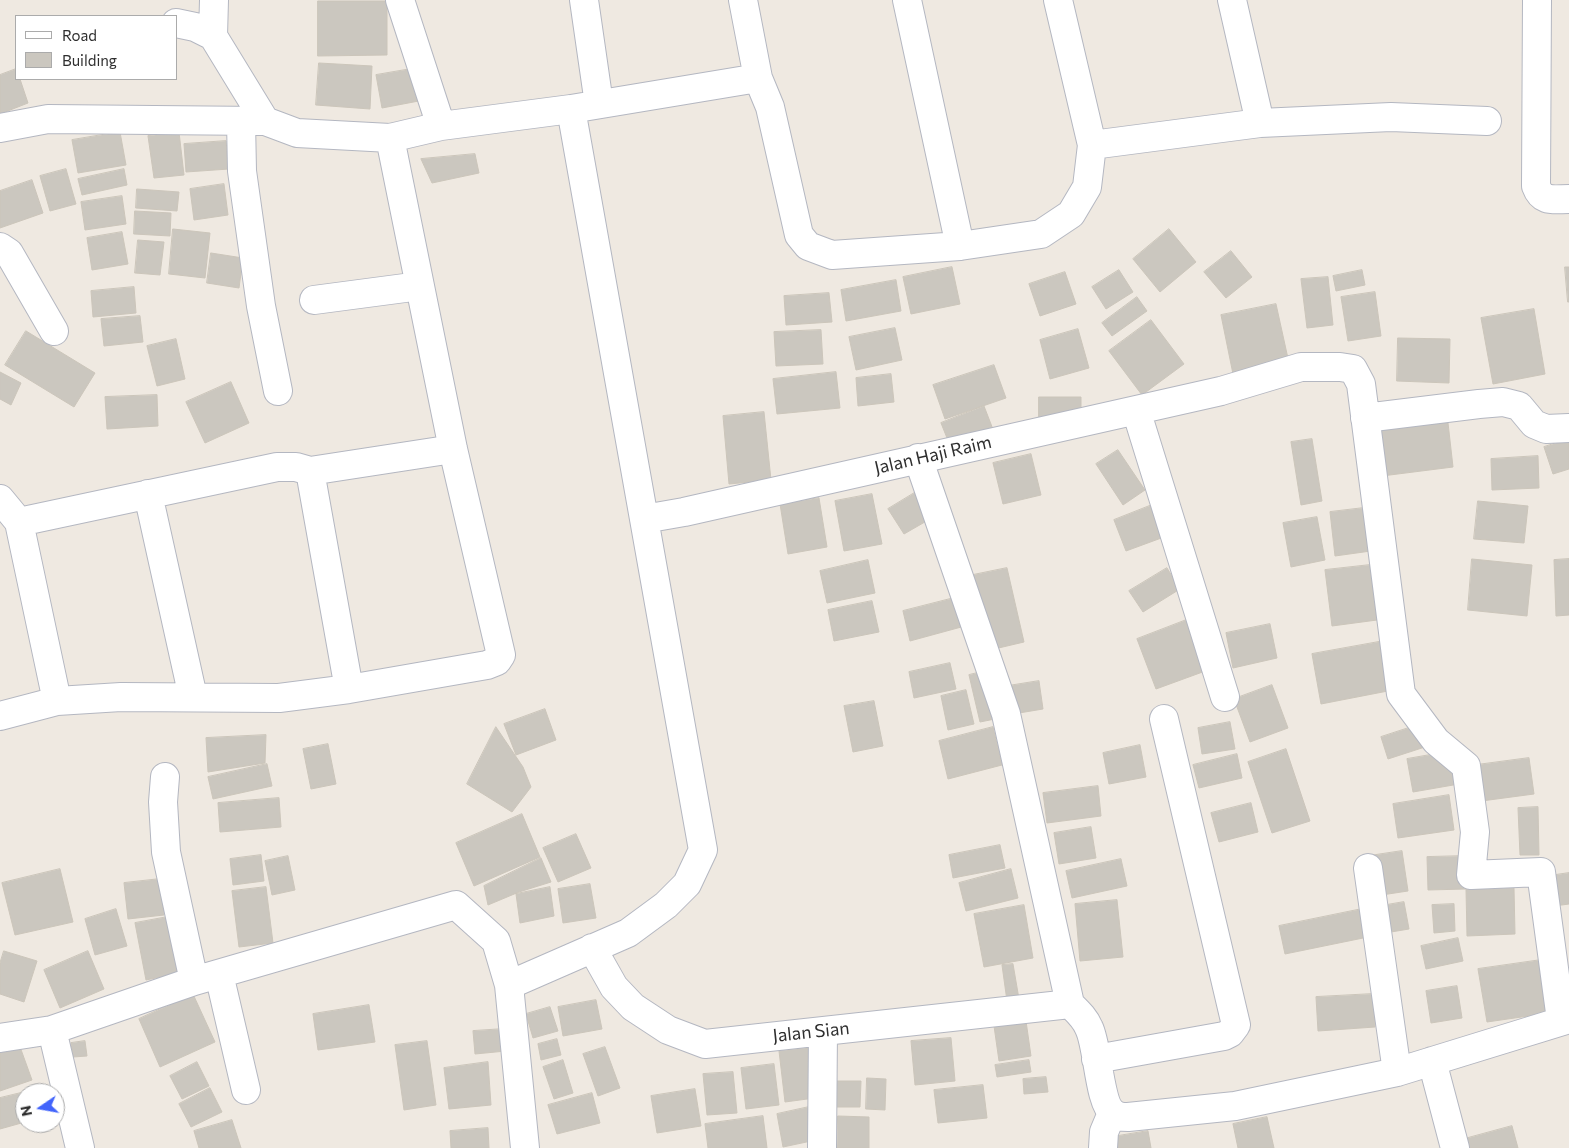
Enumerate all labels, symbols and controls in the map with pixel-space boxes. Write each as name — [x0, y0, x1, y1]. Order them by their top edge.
legend — [15, 15, 178, 80]
text: Road — [62, 26, 97, 44]
text: Building — [62, 51, 117, 69]
street label: Jalan Haji Raim — [872, 431, 994, 479]
street label: Jalan Sian — [771, 1017, 851, 1047]
north arrow — [15, 1083, 65, 1133]
text: N — [16, 1104, 35, 1118]

